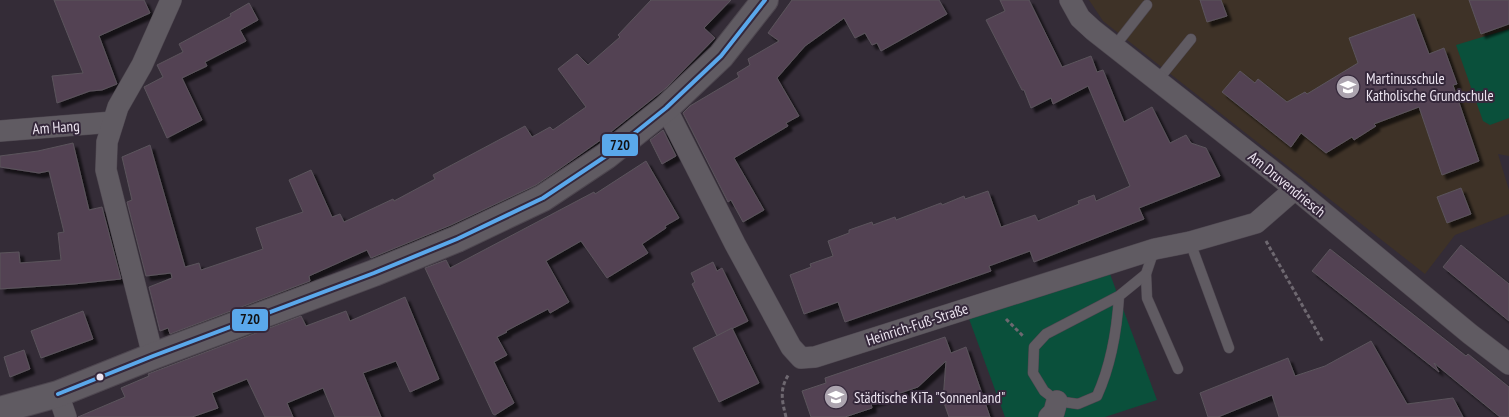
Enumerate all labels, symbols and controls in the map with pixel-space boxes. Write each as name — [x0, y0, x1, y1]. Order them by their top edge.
place label: Martinusschule Katholische Grundschule — [1366, 69, 1494, 105]
school or university icon: Martinusschule Katholische Grundschule — [1335, 74, 1361, 100]
street label: Am Hang — [32, 116, 80, 138]
line badge: 720 — [601, 133, 639, 157]
text: 720 — [610, 136, 630, 154]
street label: Am Druvendriesch — [1244, 147, 1330, 221]
street label: Heinrich-Fuß-Straße — [864, 299, 970, 349]
line badge: 720 — [231, 308, 269, 332]
text: 720 — [240, 310, 260, 328]
unlabelled marker — [95, 372, 105, 382]
school or university icon: Städtische KiTa "Sonnenland" — [823, 384, 849, 410]
place label: Städtische KiTa "Sonnenland" — [854, 388, 1005, 407]

